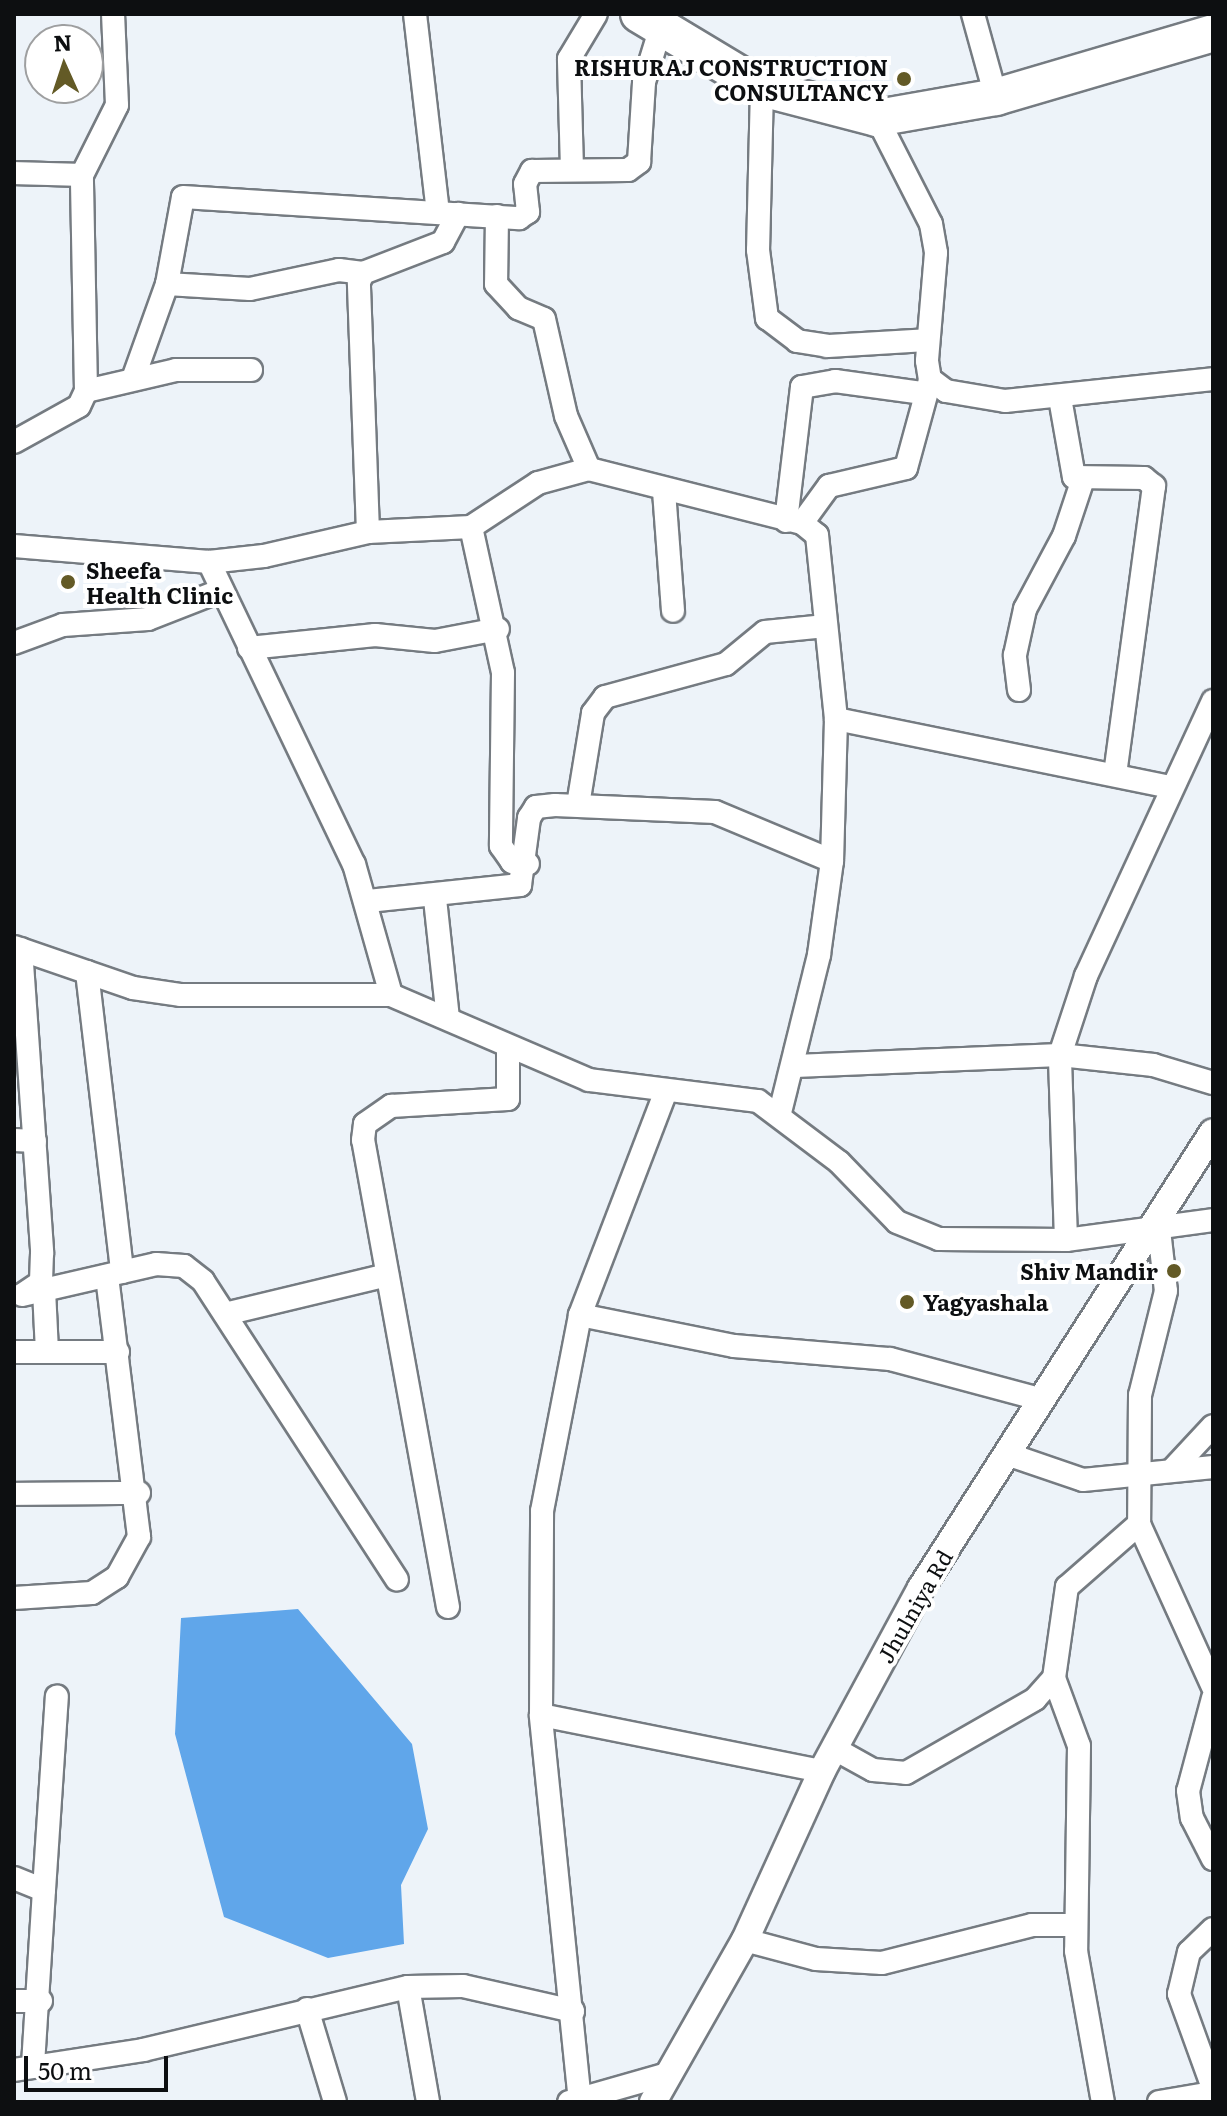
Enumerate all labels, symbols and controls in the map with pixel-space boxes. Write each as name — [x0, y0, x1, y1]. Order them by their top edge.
north arrow — [24, 24, 104, 104]
text: N — [53, 25, 73, 58]
place label: RISHURAJ CONSTRUCTION CONSULTANCY — [574, 53, 888, 104]
marker: RISHURAJ CONSTRUCTION CONSULTANCY — [895, 70, 913, 88]
place label: Sheefa Health Clinic — [86, 556, 233, 608]
marker: Sheefa Health Clinic — [57, 571, 79, 593]
place label: Shiv Mandir — [1020, 1258, 1158, 1284]
marker: Shiv Mandir — [1165, 1262, 1183, 1280]
place label: Yagyashala — [923, 1289, 1049, 1315]
marker: Yagyashala — [898, 1293, 916, 1311]
street label: Jhulniya Rd — [871, 1545, 957, 1667]
scale bar — [28, 2040, 172, 2090]
text: 50 m — [38, 2052, 92, 2087]

